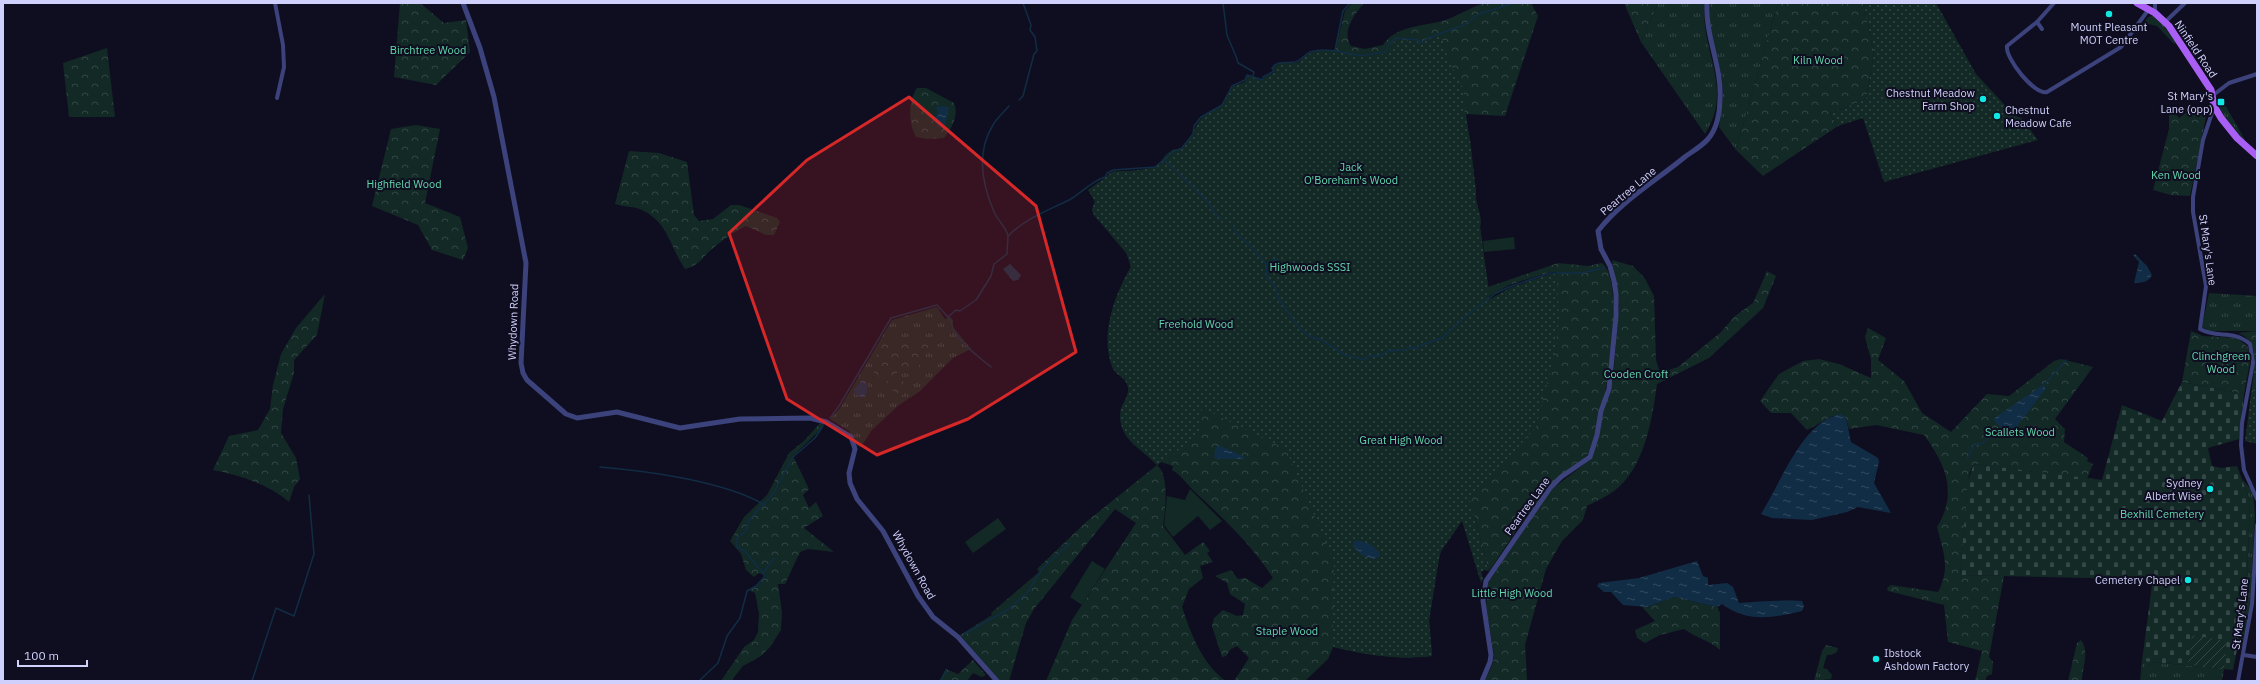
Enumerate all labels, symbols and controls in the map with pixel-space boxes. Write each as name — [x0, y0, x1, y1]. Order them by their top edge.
marker: Mount Pleasant MOT Centre — [2104, 9, 2114, 19]
street label: Ninfield Road — [2172, 18, 2220, 80]
place label: Mount Pleasant MOT Centre — [2071, 20, 2148, 47]
park label: Birchtree Wood — [390, 43, 466, 57]
park label: Kiln Wood — [1793, 53, 1843, 67]
place label: Chestnut Meadow Farm Shop — [1886, 86, 1976, 113]
place label: St Mary's Lane (opp) — [2160, 89, 2213, 116]
marker: Chestnut Meadow Farm Shop — [1978, 94, 1988, 104]
marker: St Mary's Lane (opp) — [2216, 97, 2226, 107]
place label: Chestnut Meadow Cafe — [2005, 103, 2072, 130]
marker: Chestnut Meadow Cafe — [1992, 111, 2002, 121]
park label: Jack O'Boreham's Wood — [1304, 160, 1398, 187]
street label: Peartree Lane — [1597, 164, 1659, 218]
park label: Ken Wood — [2151, 168, 2201, 182]
park label: Highfield Wood — [366, 177, 442, 191]
street label: St Mary's Lane — [2196, 213, 2220, 287]
park label: Highwoods SSSI — [1270, 260, 1350, 274]
street label: Whydown Road — [505, 284, 521, 360]
park label: Freehold Wood — [1159, 317, 1233, 331]
park label: Clinchgreen Wood — [2192, 349, 2250, 376]
park label: Cooden Croft — [1604, 367, 1669, 381]
park label: Scallets Wood — [1985, 425, 2055, 439]
park label: Great High Wood — [1359, 433, 1443, 447]
street label: Peartree Lane — [1501, 474, 1553, 538]
place label: Sydney Albert Wise — [2145, 476, 2202, 503]
marker: Sydney Albert Wise — [2205, 484, 2215, 494]
park label: Bexhill Cemetery — [2120, 507, 2205, 521]
street label: Whydown Road — [889, 528, 939, 602]
place label: Cemetery Chapel — [2095, 573, 2180, 587]
marker: Cemetery Chapel — [2183, 575, 2193, 585]
street label: St Mary's Lane — [2229, 578, 2251, 650]
park label: Little High Wood — [1471, 586, 1553, 600]
park label: Staple Wood — [1256, 624, 1318, 638]
scale bar — [18, 642, 87, 668]
place label: Ibstock Ashdown Factory — [1884, 646, 1970, 673]
text: 100 m — [24, 648, 59, 663]
marker: Ibstock Ashdown Factory — [1871, 654, 1881, 664]

